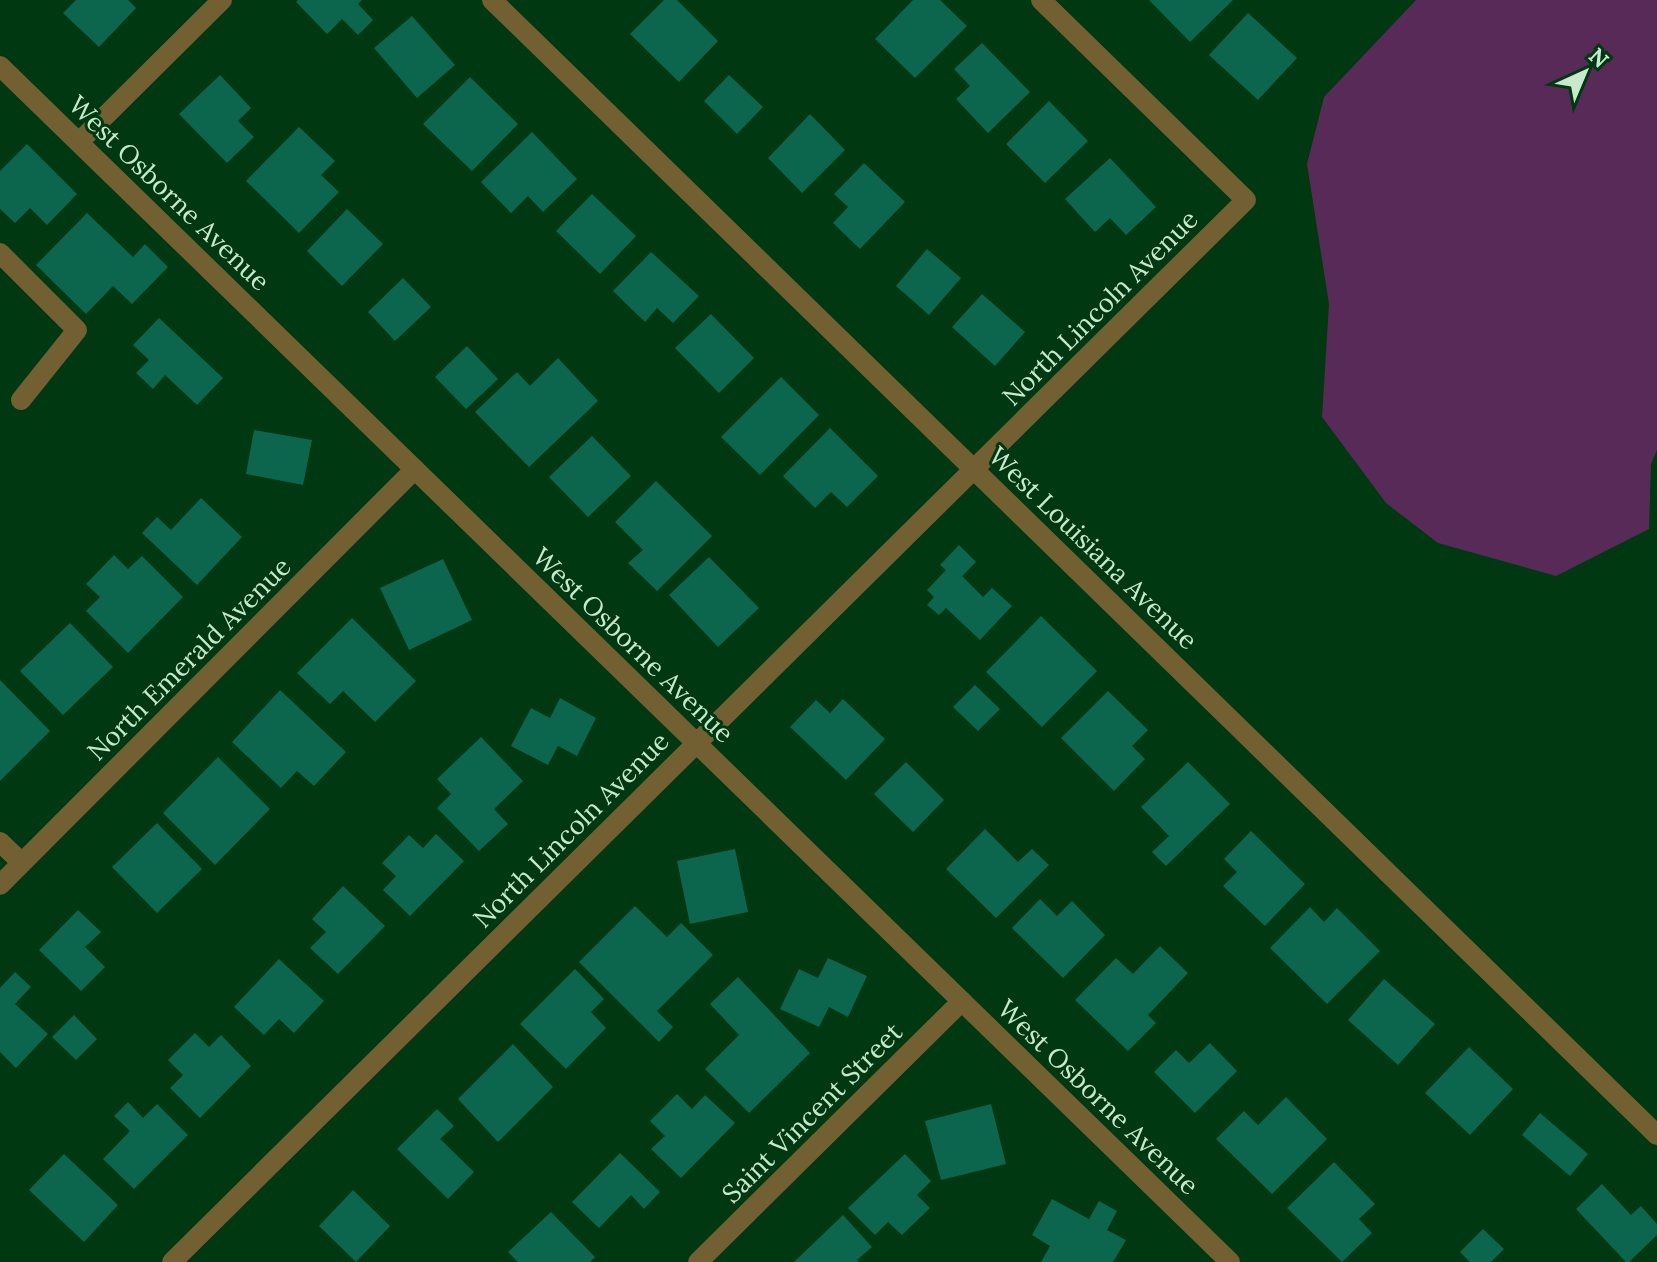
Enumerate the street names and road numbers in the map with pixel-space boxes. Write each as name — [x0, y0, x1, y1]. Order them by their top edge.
street label: West Osborne Avenue — [62, 88, 277, 297]
street label: North Lincoln Avenue — [995, 203, 1205, 413]
street label: West Louisiana Avenue — [982, 439, 1205, 656]
street label: West Osborne Avenue — [526, 540, 741, 749]
street label: North Emerald Avenue — [80, 550, 297, 767]
street label: North Lincoln Avenue — [466, 725, 676, 935]
street label: West Osborne Avenue — [991, 992, 1206, 1201]
street label: Saint Vincent Street — [715, 1016, 909, 1210]

